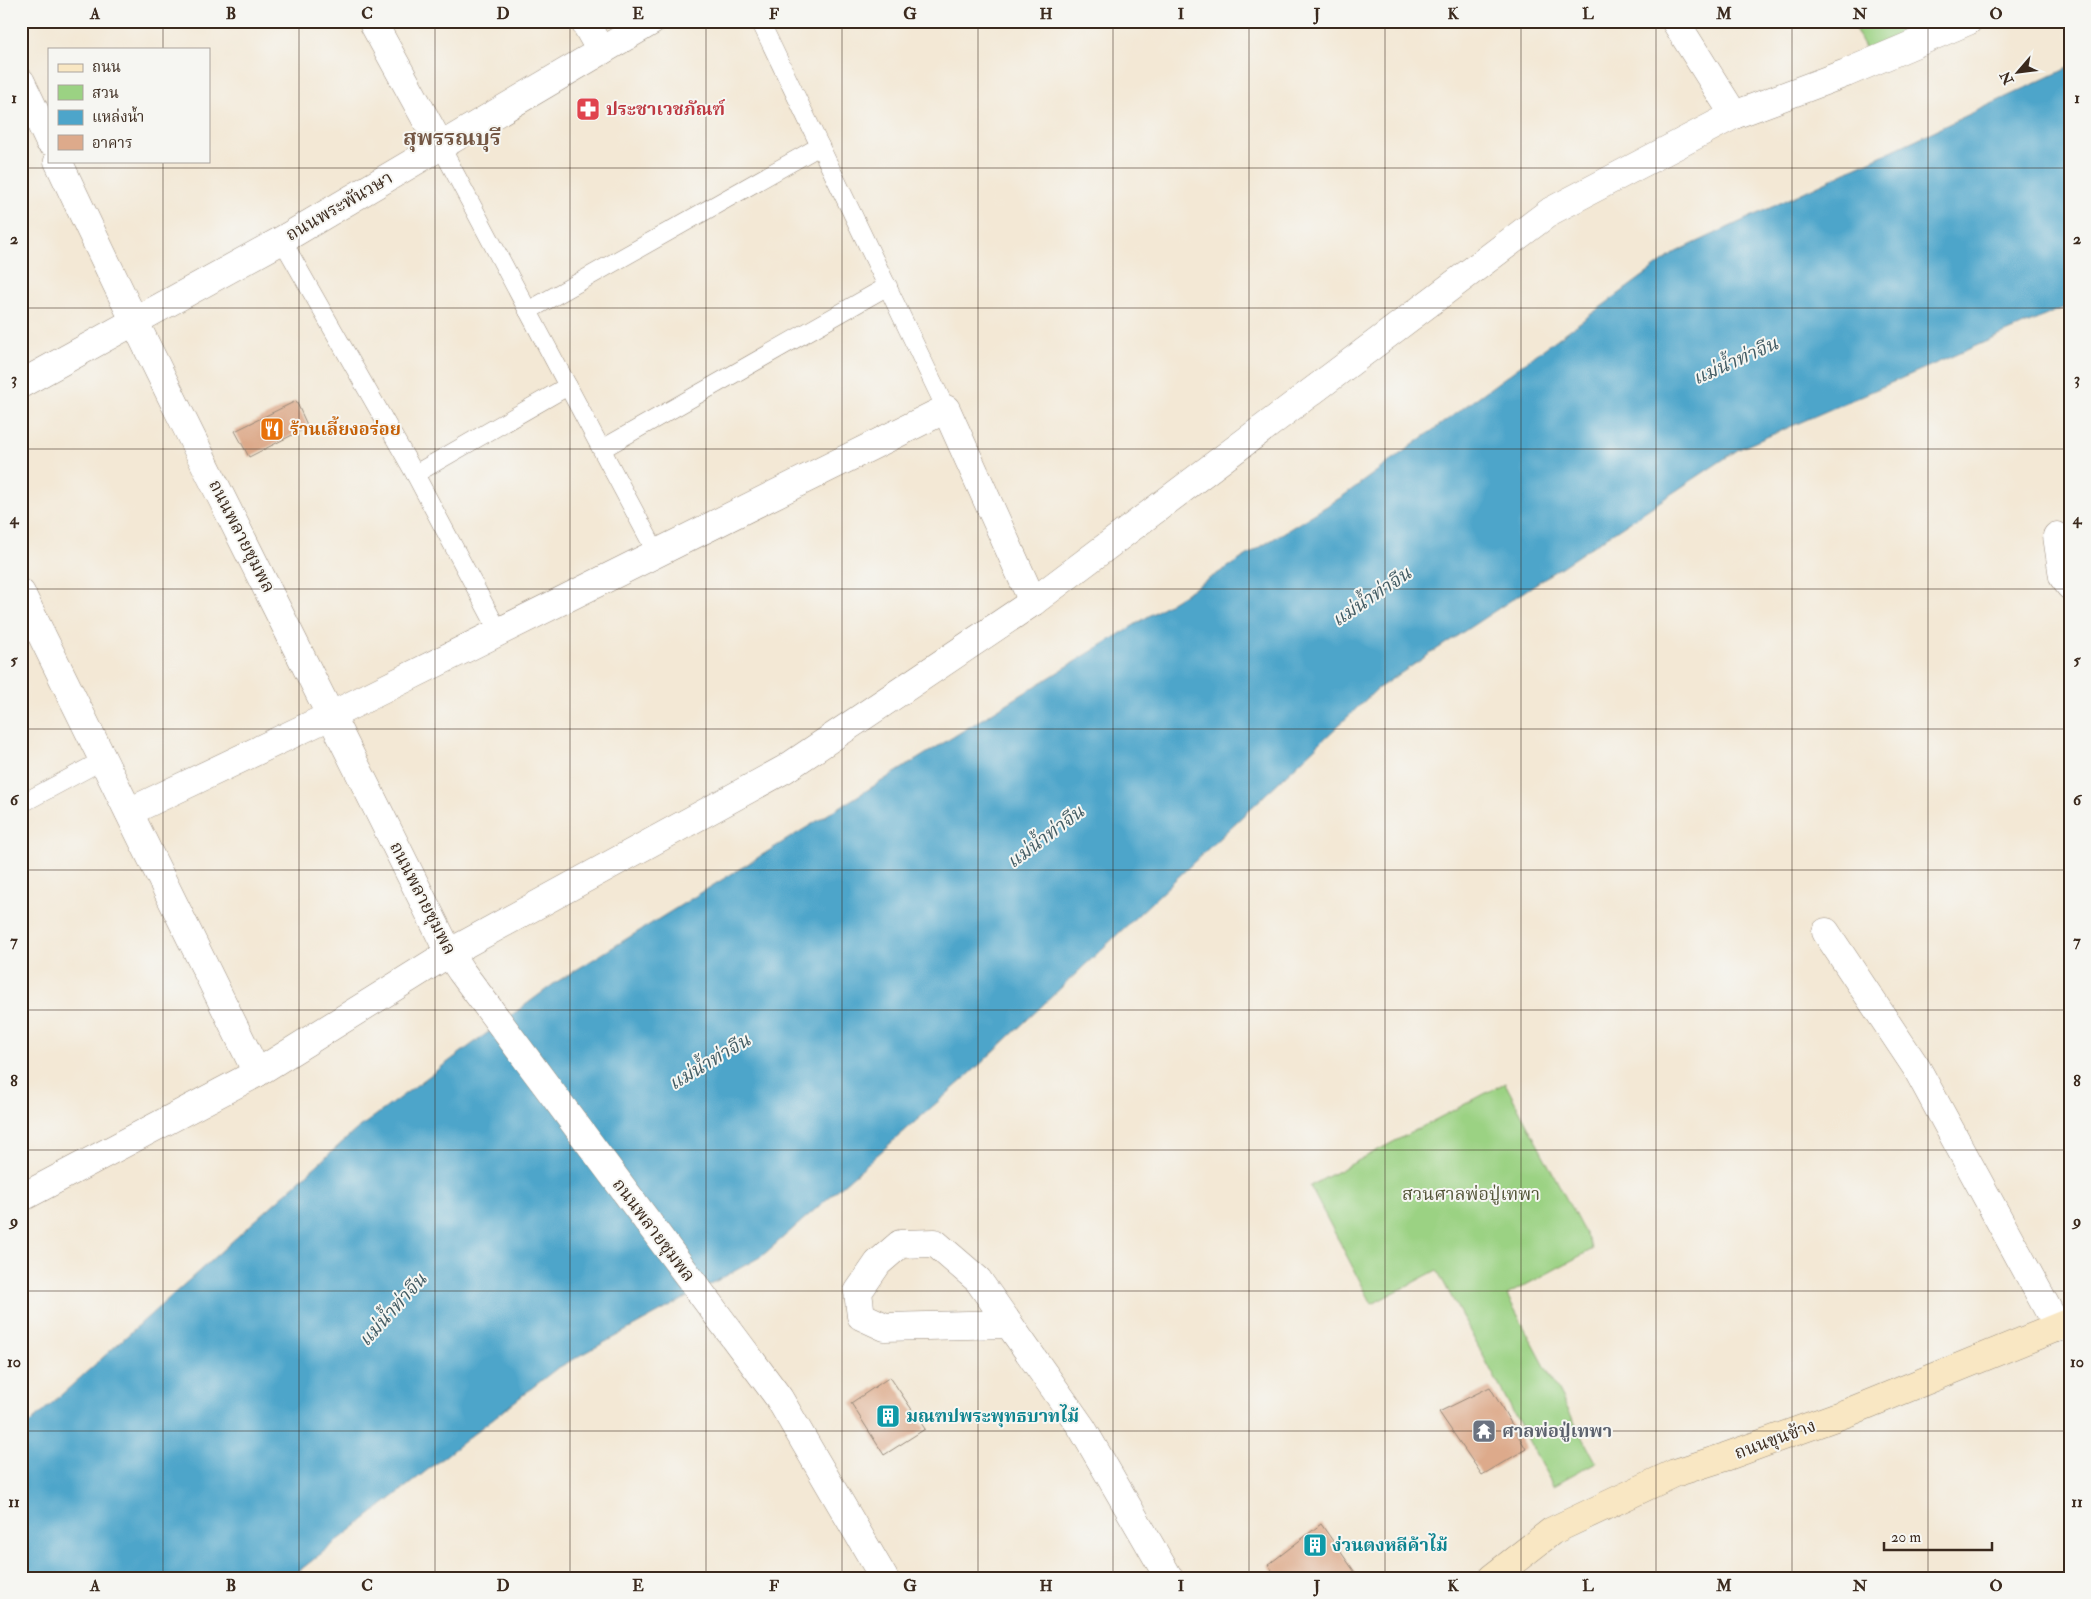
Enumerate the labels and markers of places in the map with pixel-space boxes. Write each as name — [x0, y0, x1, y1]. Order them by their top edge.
pharmacy icon: ประชาเวชภัณฑ์ — [575, 96, 601, 122]
place label: ประชาเวชภัณฑ์ — [606, 98, 726, 121]
restaurant icon: ร้านเลี้ยงอร่อย — [259, 416, 285, 442]
place label: ร้านเลี้ยงอร่อย — [290, 416, 401, 441]
building icon: มณฑปพระพุทธบาทไม้ — [875, 1403, 901, 1429]
place label: มณฑปพระพุทธบาทไม้ — [906, 1404, 1079, 1428]
temple icon: ศาลพ่อปู่เทพา — [1471, 1418, 1497, 1444]
place label: ศาลพ่อปู่เทพา — [1502, 1420, 1612, 1443]
building icon: ง่วนตงหลีค้าไม้ — [1302, 1532, 1328, 1558]
place label: ง่วนตงหลีค้าไม้ — [1332, 1533, 1448, 1557]

